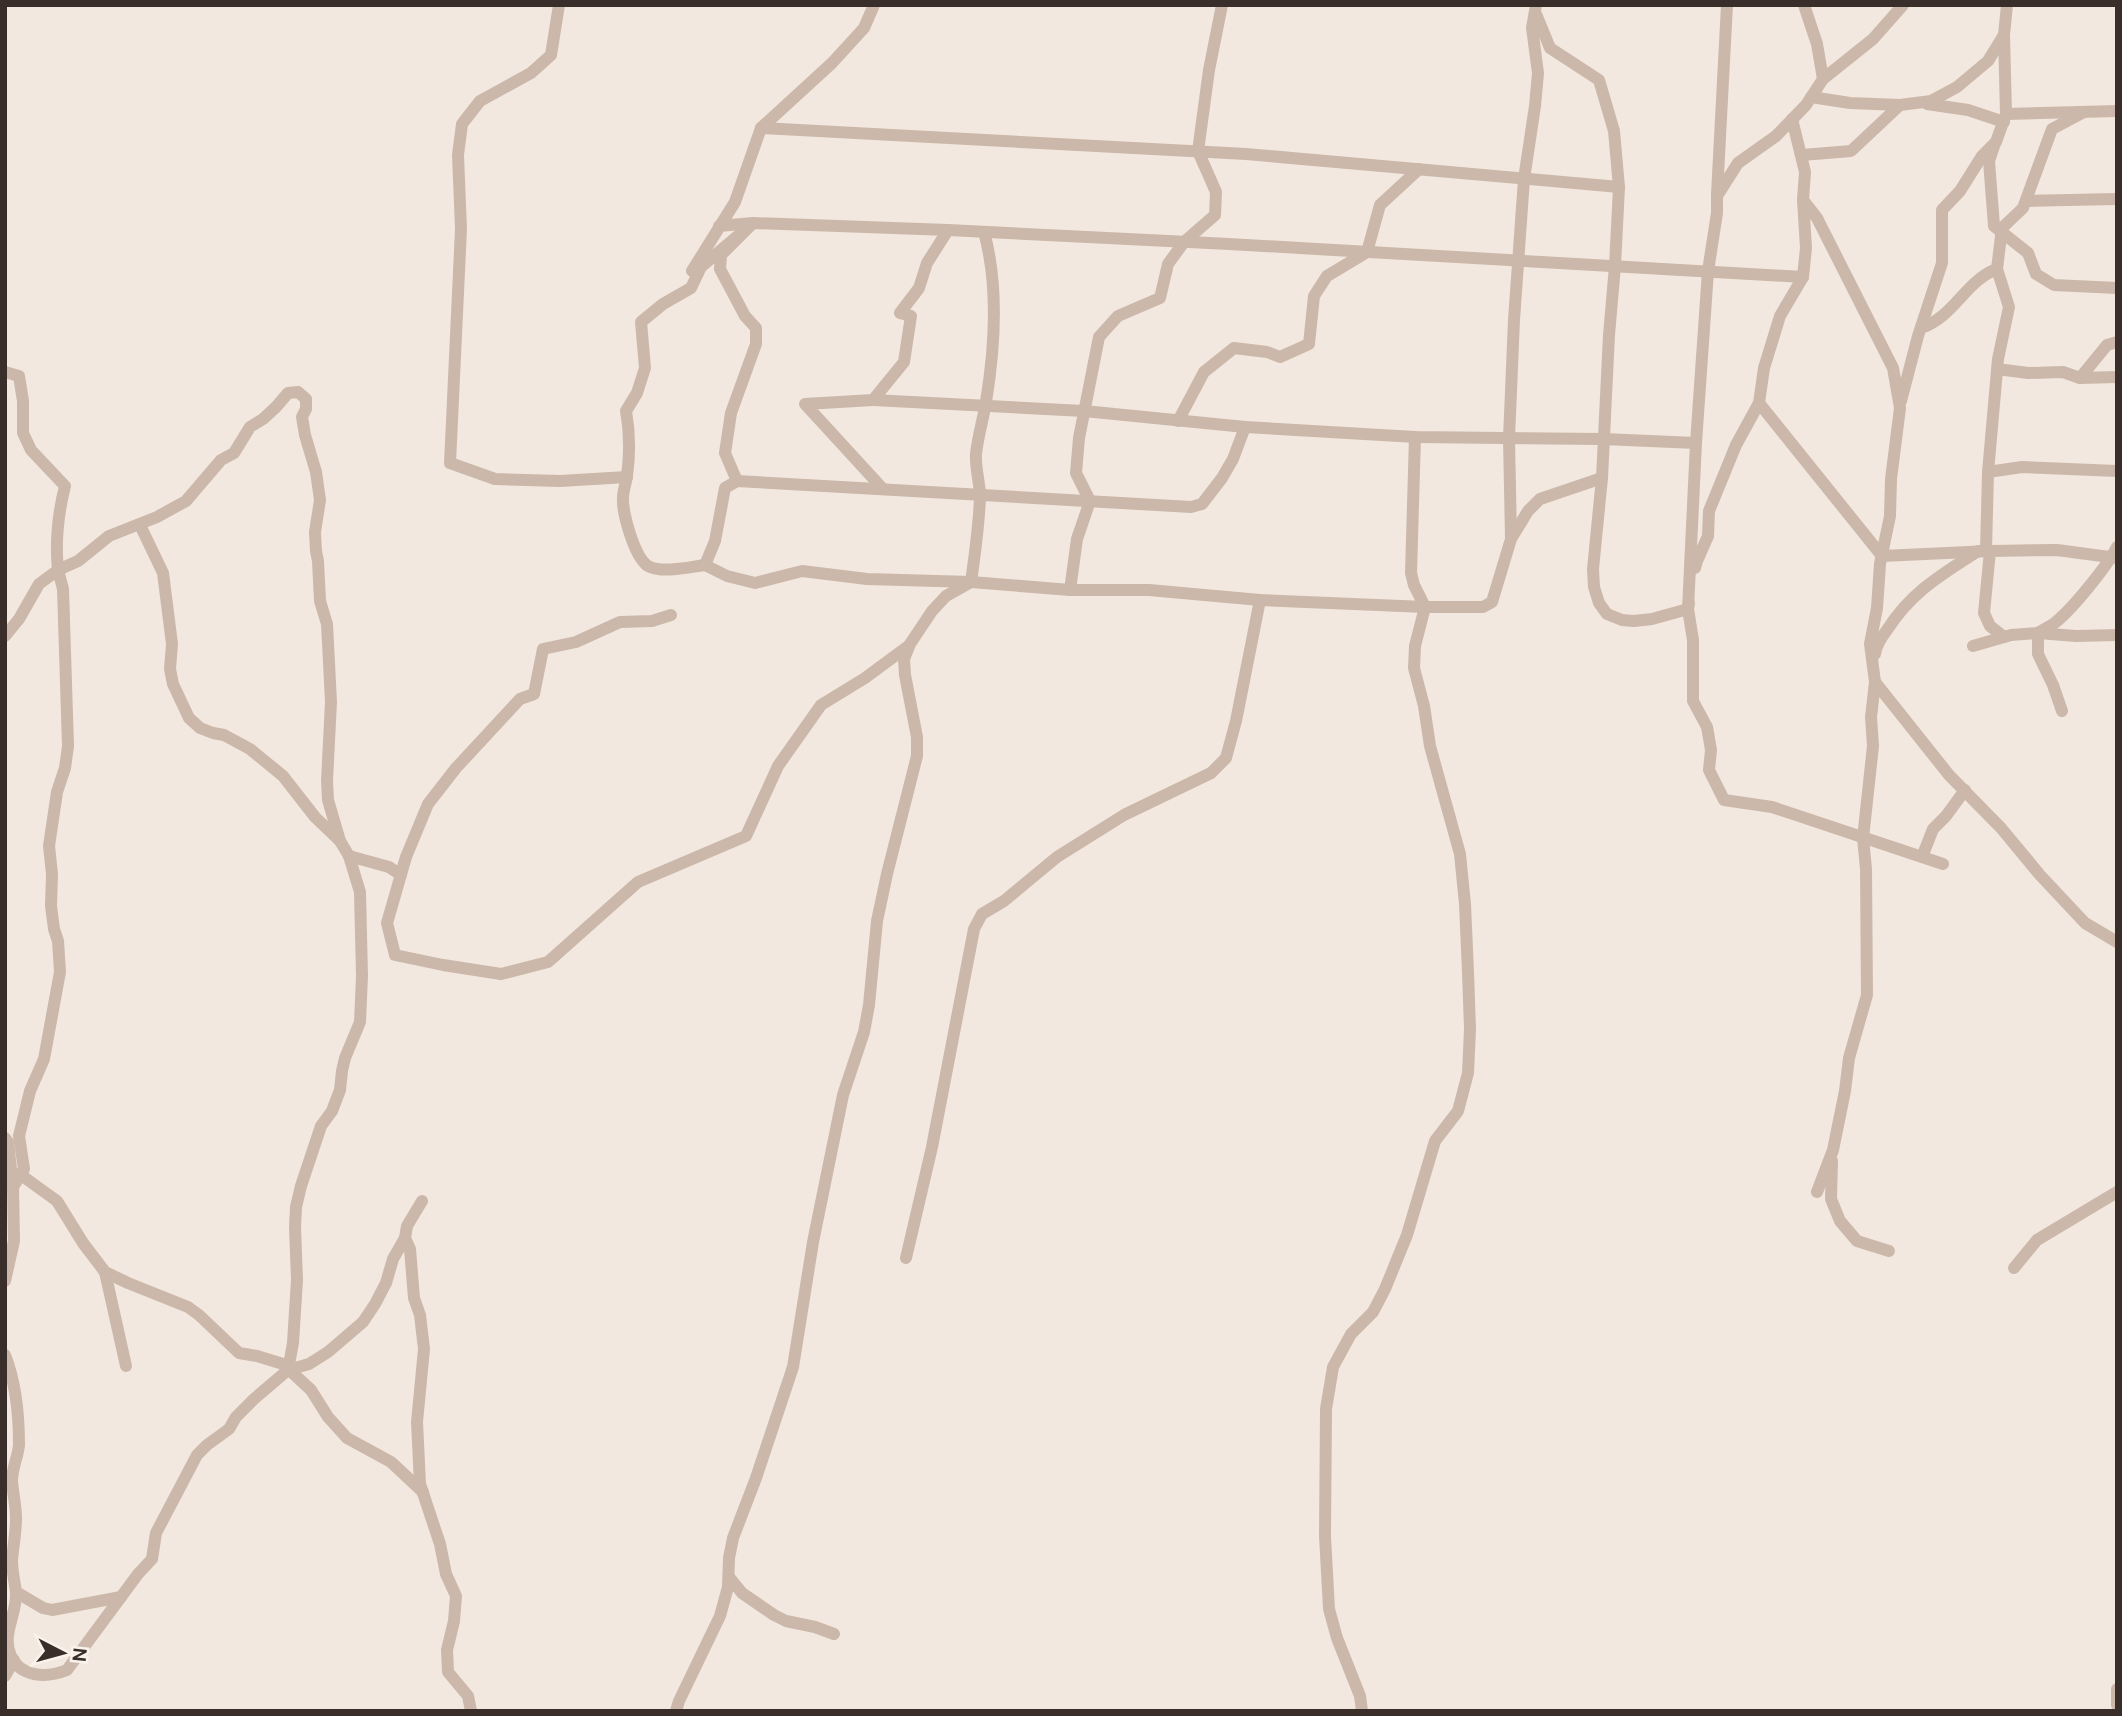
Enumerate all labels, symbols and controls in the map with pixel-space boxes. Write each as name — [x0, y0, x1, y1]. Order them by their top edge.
north arrow — [28, 1618, 98, 1688]
text: N — [66, 1647, 93, 1663]

